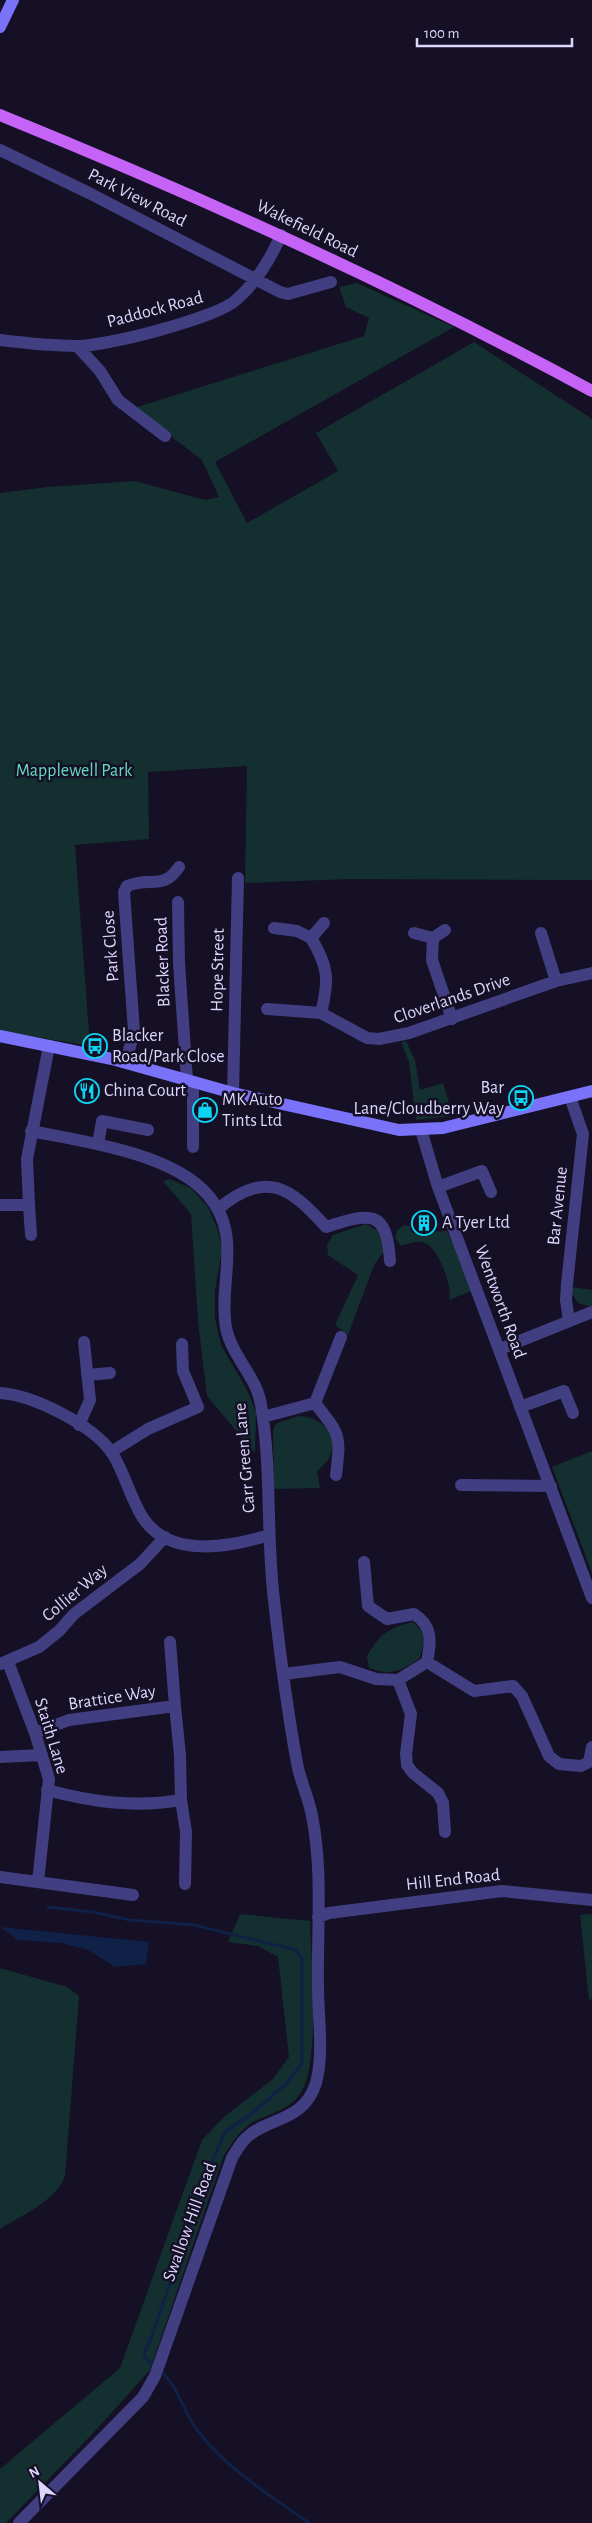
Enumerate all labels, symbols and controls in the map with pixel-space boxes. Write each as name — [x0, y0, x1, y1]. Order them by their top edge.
scale bar — [417, 15, 572, 47]
text: 100 m — [424, 26, 459, 41]
street label: Park View Road — [85, 166, 189, 230]
street label: Wakefield Road — [253, 197, 361, 261]
street label: Paddock Road — [105, 289, 205, 331]
park label: Mapplewell Park — [16, 762, 133, 780]
street label: Park Close — [100, 910, 122, 982]
street label: Blacker Road — [152, 917, 174, 1007]
street label: Hope Street — [208, 928, 228, 1012]
street label: Cloverlands Drive — [391, 971, 513, 1027]
place label: Blacker Road/Park Close — [112, 1027, 225, 1066]
bus stop icon: Blacker Road/Park Close — [82, 1033, 108, 1059]
restaurant icon: China Court — [74, 1078, 100, 1104]
place label: Bar Lane/Cloudberry Way — [354, 1079, 504, 1118]
place label: China Court — [104, 1082, 186, 1100]
bus stop icon: Bar Lane/Cloudberry Way — [508, 1085, 534, 1111]
place label: MK Auto Tints Ltd — [222, 1091, 283, 1130]
shop icon: MK Auto Tints Ltd — [192, 1097, 218, 1123]
street label: Bar Avenue — [545, 1166, 571, 1246]
building icon: A Tyer Ltd — [411, 1210, 437, 1236]
place label: A Tyer Ltd — [442, 1214, 510, 1232]
street label: Wentworth Road — [471, 1243, 529, 1361]
street label: Carr Green Lane — [231, 1402, 259, 1514]
street label: Collier Way — [39, 1561, 111, 1625]
street label: Brattice Way — [67, 1682, 157, 1714]
street label: Staith Lane — [31, 1696, 71, 1776]
street label: Hill End Road — [405, 1866, 501, 1894]
street label: Swallow Hill Road — [160, 2160, 220, 2284]
north arrow — [15, 2458, 65, 2508]
text: N — [27, 2464, 42, 2481]

